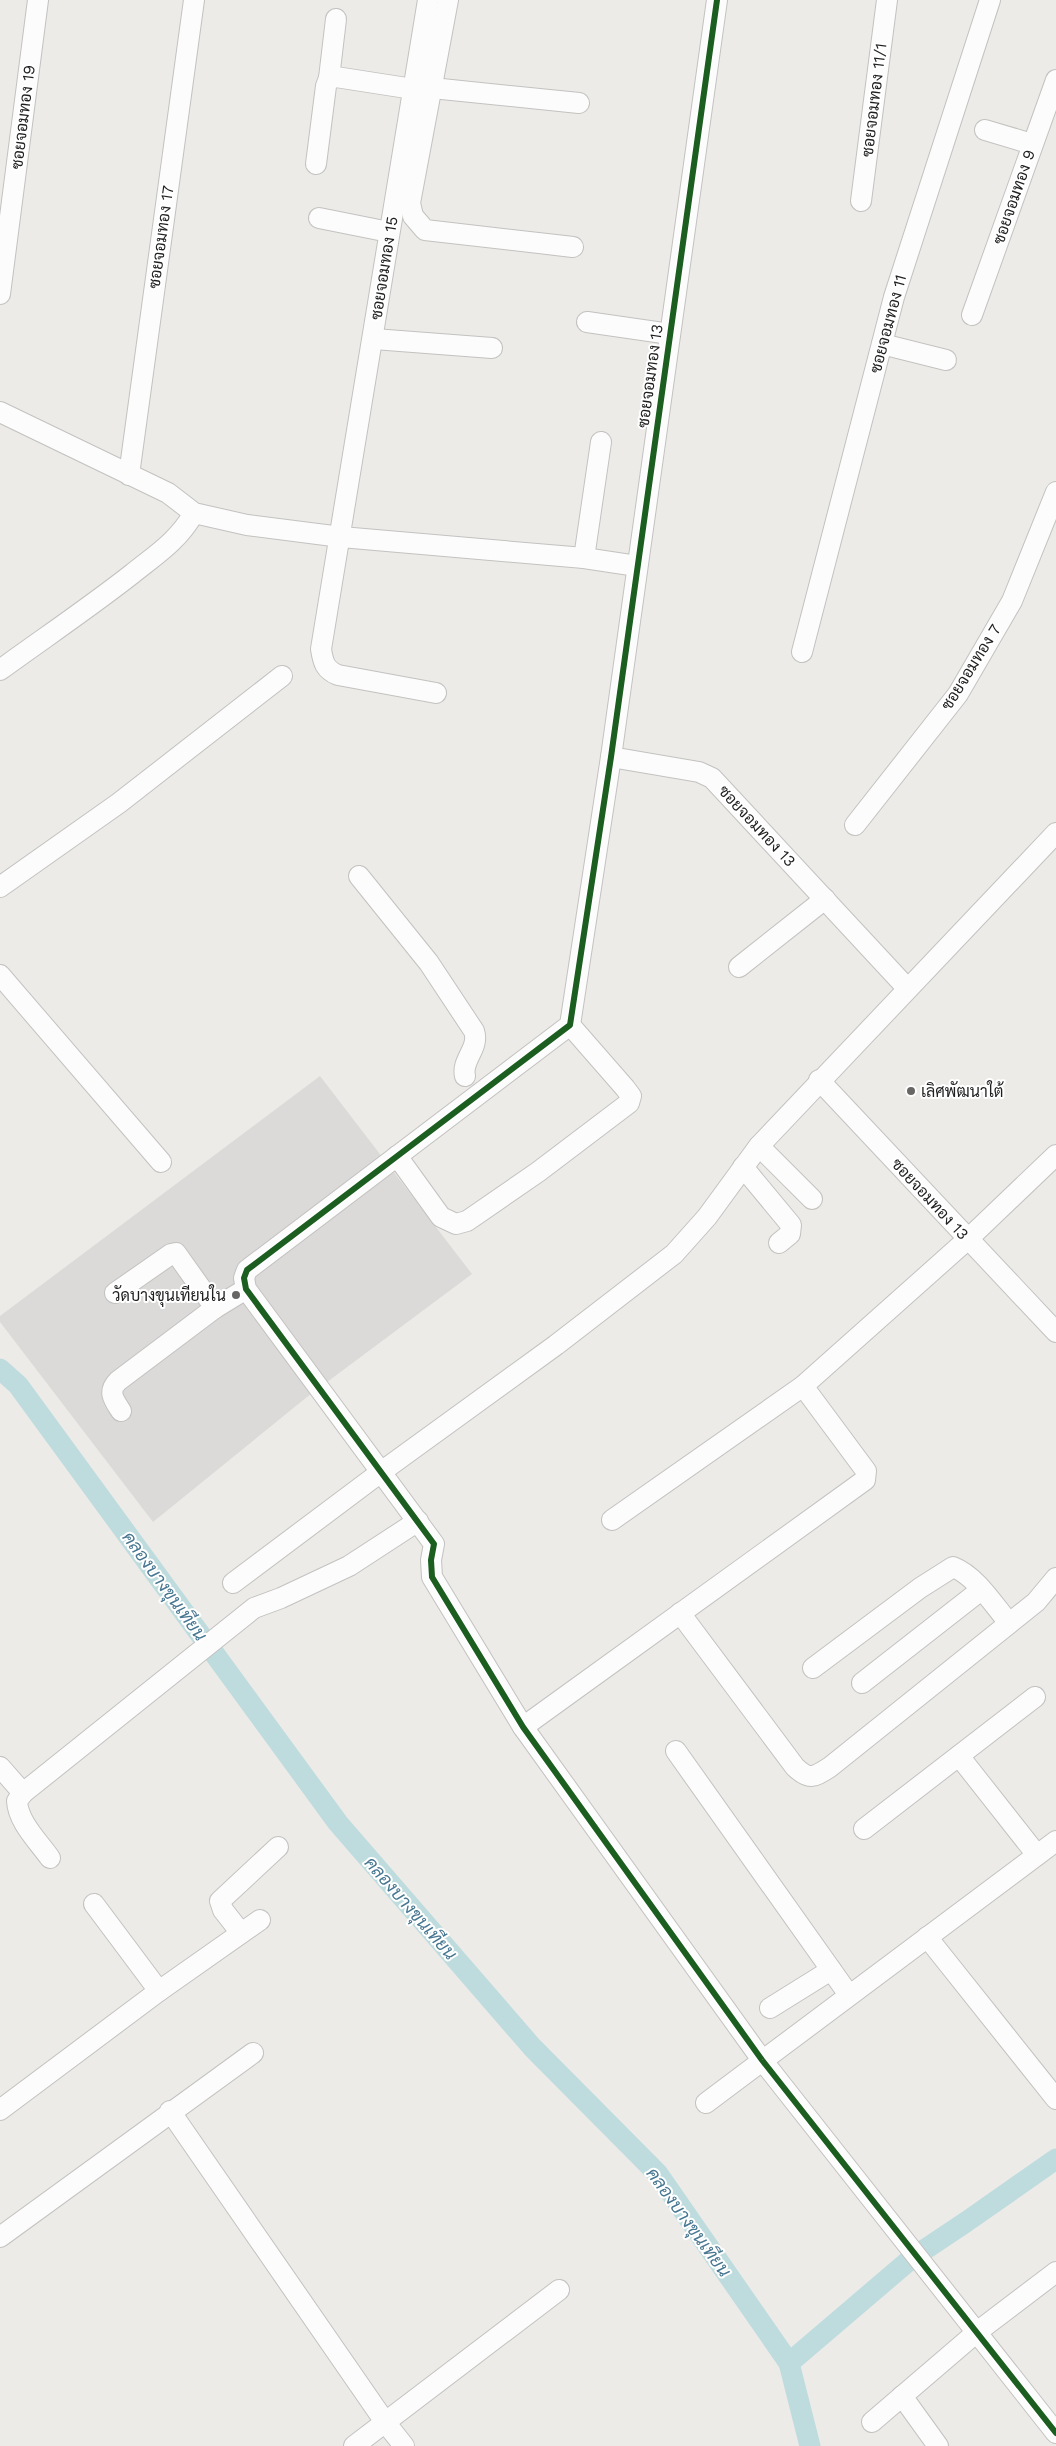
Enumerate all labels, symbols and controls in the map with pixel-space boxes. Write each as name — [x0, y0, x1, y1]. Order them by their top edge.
street label: ซอยจอมทอง 11/1 — [858, 42, 890, 158]
street label: ซอยจอมทอง 19 — [7, 64, 39, 170]
street label: ซอยจอมทอง 9 — [989, 147, 1039, 247]
street label: ซอยจอมทอง 17 — [144, 184, 178, 290]
street label: ซอยจอมทอง 15 — [366, 215, 402, 321]
street label: ซอยจอมทอง 11 — [866, 273, 910, 375]
street label: ซอยจอมทอง 13 — [633, 323, 667, 429]
street label: ซอยจอมทอง 7 — [937, 621, 1005, 713]
street label: ซอยจอมทอง 13 — [714, 781, 800, 871]
place label: เลิศพัฒนาใต้ — [921, 1080, 1004, 1101]
marker: เลิศพัฒนาใต้ — [905, 1085, 917, 1097]
street label: ซอยจอมทอง 13 — [887, 1154, 973, 1244]
place label: วัดบางขุนเทียนใน — [112, 1284, 226, 1307]
marker: วัดบางขุนเทียนใน — [230, 1289, 242, 1301]
water label: คลองบางขุนเทียน — [117, 1526, 214, 1646]
water label: คลองบางขุนเทียน — [359, 1851, 463, 1966]
water label: คลองบางขุนเทียน — [641, 2162, 738, 2282]

